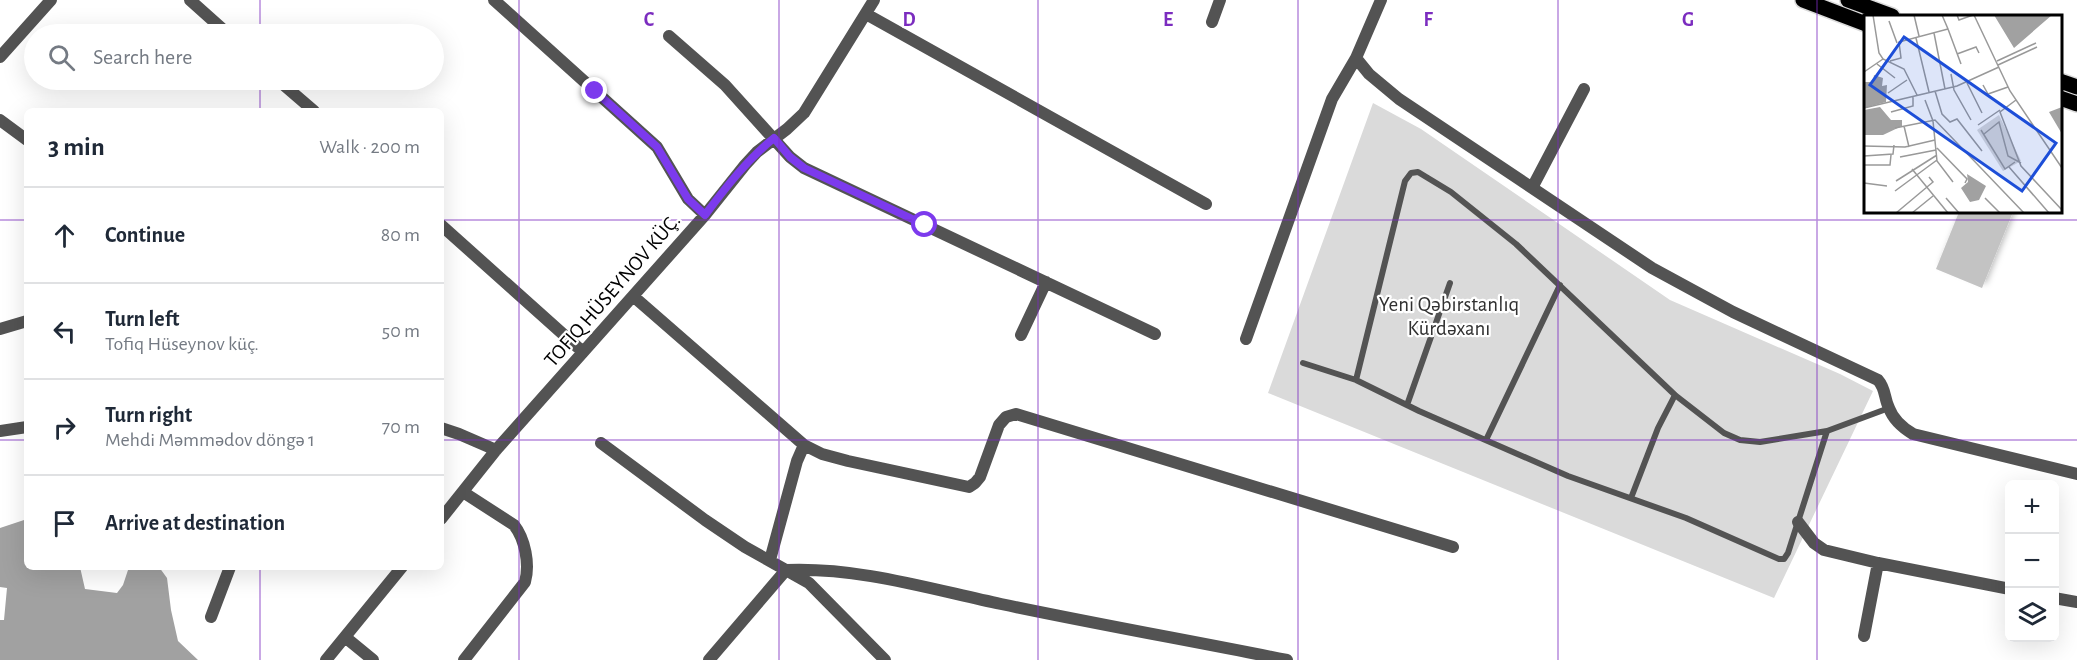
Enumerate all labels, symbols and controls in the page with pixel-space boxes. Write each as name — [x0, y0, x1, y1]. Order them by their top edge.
text: C — [644, 10, 655, 30]
text: D — [902, 10, 916, 30]
text: E — [1163, 10, 1173, 30]
text: F — [1423, 10, 1433, 30]
text: G — [1682, 10, 1694, 30]
inset map — [1864, 15, 2062, 213]
search box — [24, 24, 444, 90]
icon: search — [45, 41, 78, 74]
text: Search here — [93, 46, 192, 68]
route end — [581, 77, 607, 103]
text: 3 min — [48, 134, 105, 160]
text: Walk · 200 m — [319, 137, 420, 157]
street label: TOFIQ HÜSEYNOV KÜÇ. — [540, 209, 684, 371]
route start — [911, 211, 937, 237]
icon: ahead — [48, 219, 81, 252]
text: Continue — [105, 224, 185, 246]
text: 80 m — [381, 225, 420, 245]
park label: Yeni Qəbirstanlıq Kürdəxanı — [1379, 294, 1519, 339]
text: Turn left — [105, 308, 179, 330]
icon: left — [48, 315, 81, 348]
text: 50 m — [382, 321, 420, 341]
text: Tofiq Hüseynov küç. — [105, 334, 259, 354]
text: Turn right — [105, 404, 192, 426]
icon: right — [48, 411, 81, 444]
text: 70 m — [382, 417, 420, 437]
text: Mehdi Məmmədov döngə 1 — [105, 430, 315, 450]
map controls — [2005, 480, 2059, 642]
button: + — [2005, 480, 2059, 534]
icon: arrive — [48, 507, 81, 540]
text: Arrive at destination — [105, 512, 285, 534]
button: − — [2005, 534, 2059, 588]
button: layers — [2005, 588, 2059, 642]

